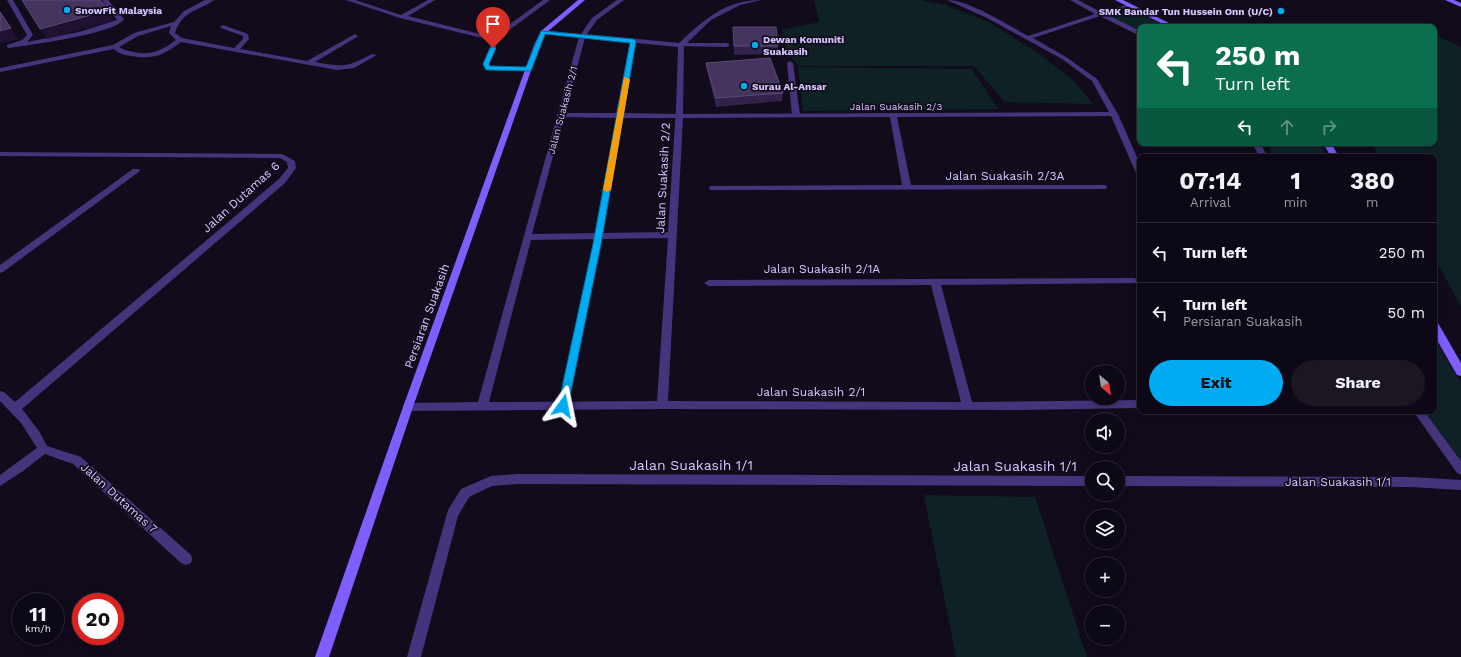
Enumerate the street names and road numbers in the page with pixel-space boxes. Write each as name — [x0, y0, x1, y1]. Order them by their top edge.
street label: Jalan Suakasih 2/1 — [545, 65, 580, 155]
street label: Jalan Suakasih 2/3 — [850, 101, 942, 112]
street label: Jalan Suakasih 2/2 — [653, 122, 673, 234]
street label: Jalan Dutamas 6 — [199, 159, 283, 235]
street label: Jalan Suakasih 2/3A — [946, 169, 1064, 183]
street label: Persiaran Suakasih — [402, 262, 452, 370]
street label: Jalan Suakasih 2/1A — [764, 262, 880, 276]
street label: Jalan Suakasih 2/1 — [757, 385, 865, 399]
street label: Jalan Suakasih 1/1 — [629, 457, 753, 473]
street label: Jalan Suakasih 1/1 — [953, 458, 1077, 474]
street label: Jalan Dutamas 7 — [78, 460, 160, 536]
street label: Jalan Suakasih 1/1 — [1285, 475, 1391, 489]

